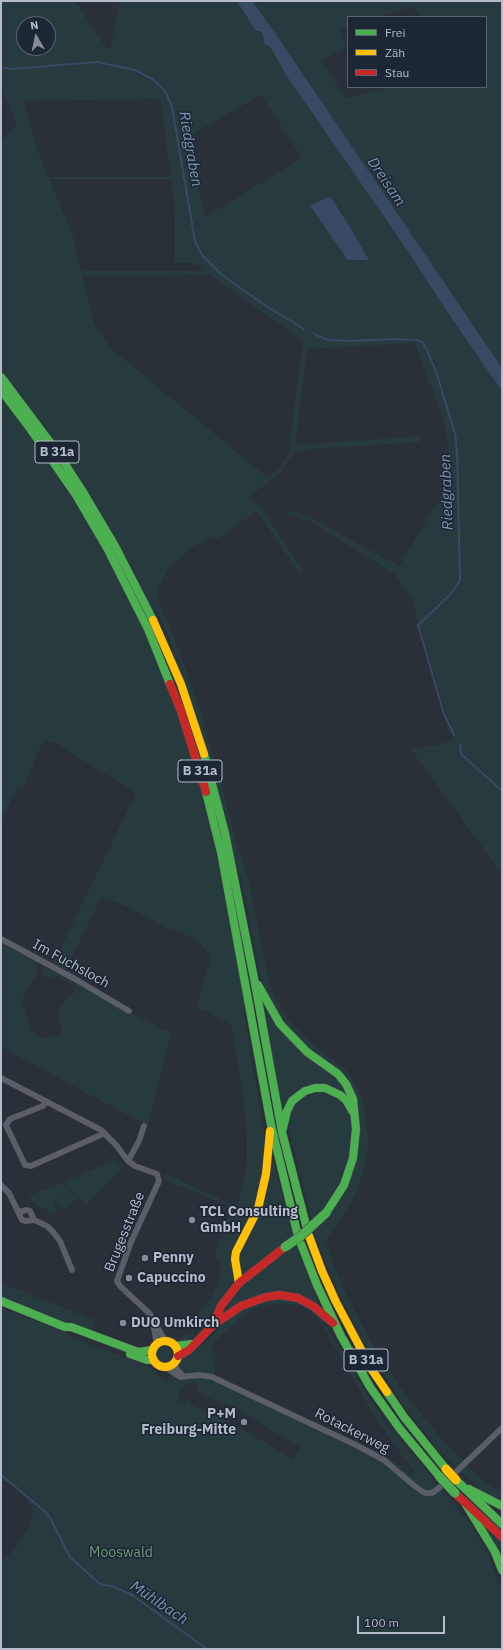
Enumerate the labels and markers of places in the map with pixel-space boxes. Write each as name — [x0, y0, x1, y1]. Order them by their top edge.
place label: TCL Consulting GmbH — [200, 1204, 298, 1236]
marker: TCL Consulting GmbH — [187, 1215, 197, 1225]
place label: Penny — [153, 1250, 194, 1266]
marker: Penny — [140, 1253, 150, 1263]
place label: Capuccino — [137, 1270, 206, 1286]
marker: Capuccino — [124, 1273, 134, 1283]
place label: DUO Umkirch — [131, 1315, 219, 1331]
marker: DUO Umkirch — [118, 1318, 128, 1328]
place label: P+M Freiburg-Mitte — [141, 1406, 236, 1438]
marker: P+M Freiburg-Mitte — [239, 1417, 249, 1427]

